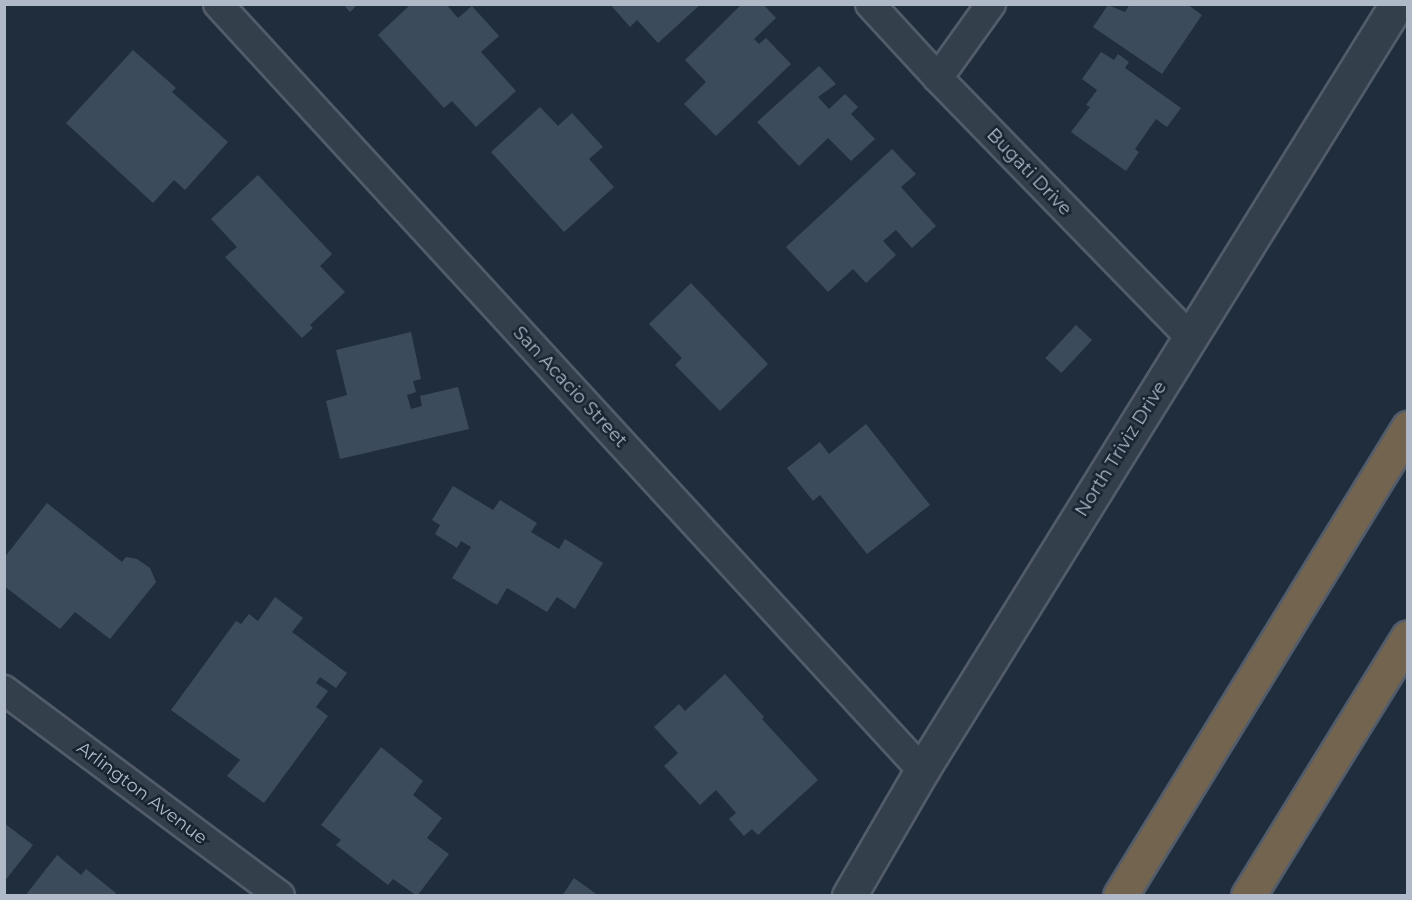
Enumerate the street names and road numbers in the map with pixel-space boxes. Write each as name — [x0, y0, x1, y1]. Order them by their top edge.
street label: Bugati Drive — [982, 124, 1076, 220]
street label: San Acacio Street — [508, 322, 632, 452]
street label: North Triviz Drive — [1071, 377, 1171, 521]
street label: Arlington Avenue — [73, 737, 211, 849]

